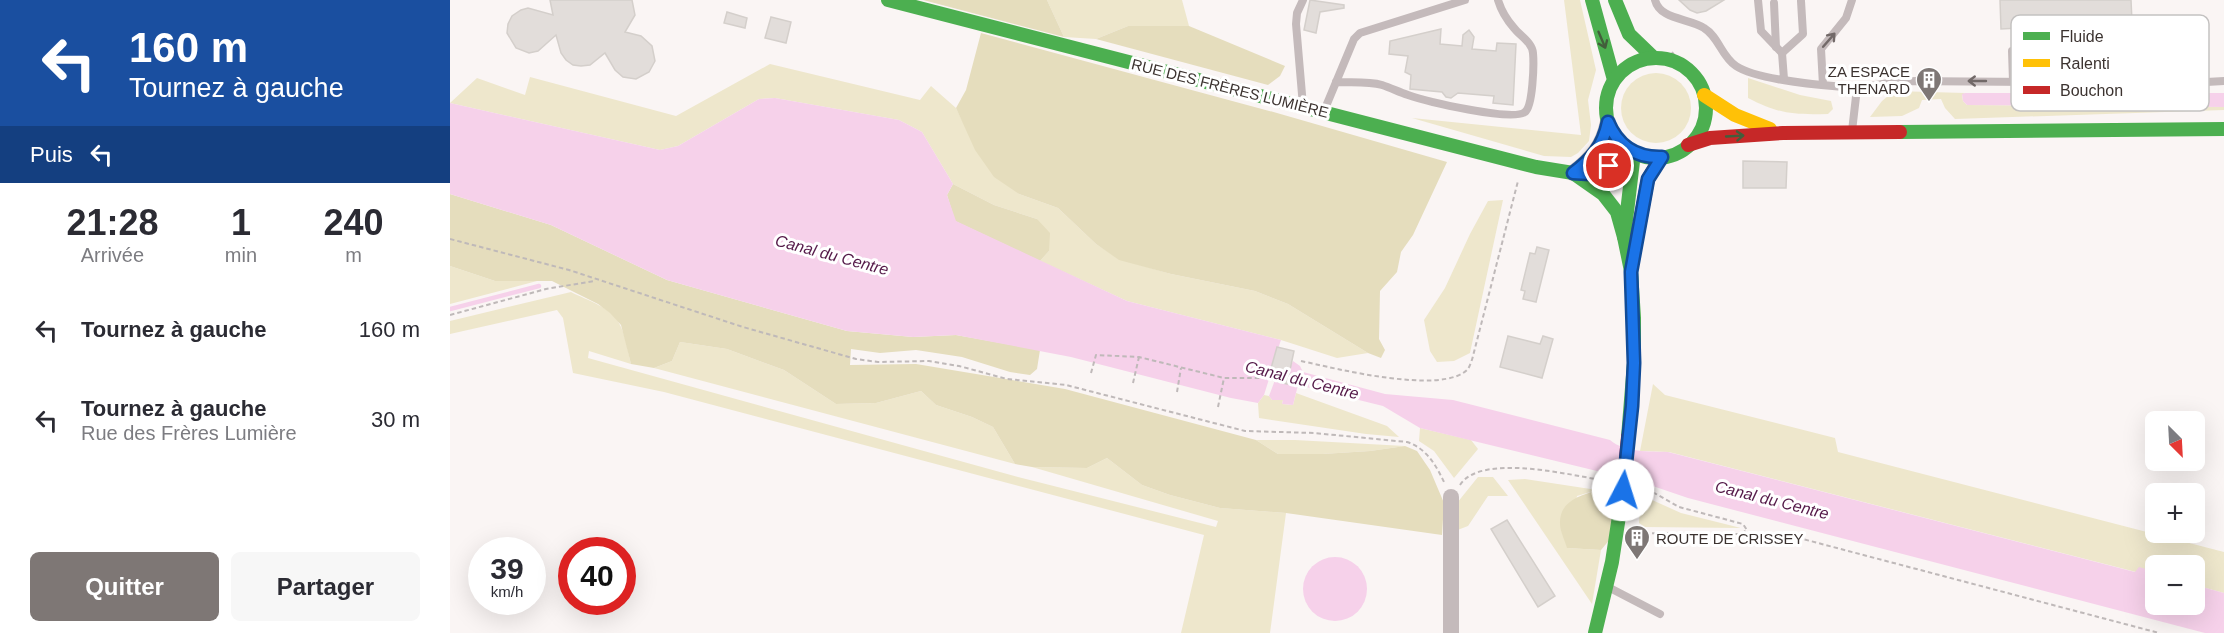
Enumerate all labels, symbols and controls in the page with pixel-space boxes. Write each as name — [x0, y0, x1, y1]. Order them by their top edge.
legend — [2011, 15, 2209, 111]
icon: left — [30, 24, 108, 102]
text: 160 m — [129, 24, 248, 71]
text: Fluide — [2060, 28, 2104, 45]
one-way arrow — [1597, 31, 1609, 49]
one-way arrow — [1822, 32, 1835, 48]
street label: RUE DES FRÈRES LUMIÈRE — [1130, 55, 1330, 121]
text: Ralenti — [2060, 55, 2110, 72]
place label: ZA ESPACE THENARD — [1828, 63, 1910, 97]
building icon: ZA ESPACE THENARD — [1914, 65, 1944, 103]
text: Tournez à gauche — [129, 73, 344, 103]
one-way arrow — [1967, 75, 1987, 87]
text: Bouchon — [2060, 82, 2123, 99]
one-way arrow — [1725, 130, 1745, 141]
icon: left — [85, 138, 118, 171]
pin — [1583, 140, 1634, 191]
text: Puis — [30, 142, 73, 167]
icon: arrive — [1592, 149, 1625, 182]
text: 21:28 — [66, 202, 158, 243]
text: 1 — [231, 202, 251, 243]
text: 240 — [323, 202, 384, 243]
water label: Canal du Centre — [774, 232, 891, 278]
text: Arrivée — [81, 244, 144, 266]
text: min — [225, 244, 257, 266]
text: m — [345, 244, 362, 266]
icon: left — [30, 314, 63, 347]
text: Tournez à gauche — [81, 317, 266, 342]
text: 160 m — [359, 317, 420, 342]
water label: Canal du Centre — [1243, 358, 1361, 402]
text: Tournez à gauche — [81, 396, 266, 421]
icon: left — [30, 404, 63, 437]
text: 30 m — [371, 407, 420, 432]
north arrow — [2145, 411, 2205, 471]
map controls — [2145, 411, 2205, 615]
text: Rue des Frères Lumière — [81, 422, 297, 444]
position arrow — [1591, 458, 1655, 522]
water label: Canal du Centre — [1713, 478, 1831, 522]
button: + — [2145, 483, 2205, 543]
building icon: ROUTE DE CRISSEY — [1622, 523, 1652, 561]
place label: ROUTE DE CRISSEY — [1656, 530, 1804, 547]
speed limit sign: 40 — [558, 537, 636, 615]
button: Quitter — [30, 552, 219, 621]
button: Partager — [231, 552, 420, 621]
text: 39 — [490, 552, 524, 585]
button: − — [2145, 555, 2205, 615]
text: km/h — [491, 583, 523, 600]

